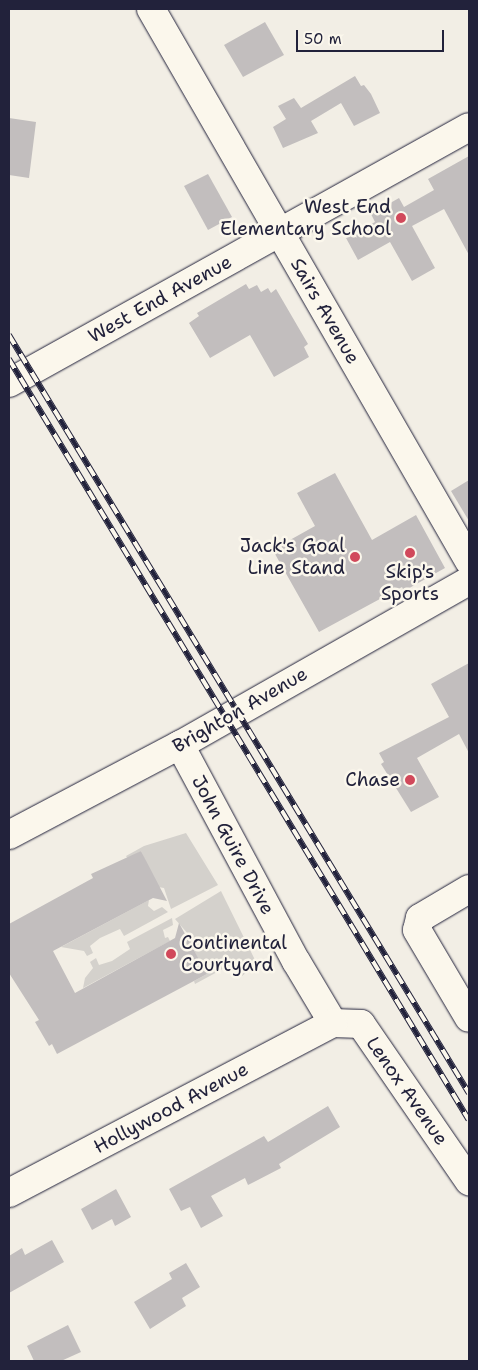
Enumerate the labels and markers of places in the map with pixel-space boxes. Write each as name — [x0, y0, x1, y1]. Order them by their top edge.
place label: West End Elementary School — [220, 196, 391, 240]
marker: West End Elementary School — [395, 212, 407, 224]
place label: Jack's Goal Line Stand — [240, 535, 345, 579]
marker: Skip's Sports — [404, 547, 416, 559]
marker: Jack's Goal Line Stand — [349, 551, 361, 563]
place label: Skip's Sports — [381, 561, 439, 605]
place label: Chase — [345, 769, 400, 791]
marker: Chase — [404, 774, 416, 786]
place label: Continental Courtyard — [181, 932, 287, 976]
marker: Continental Courtyard — [165, 948, 177, 960]

